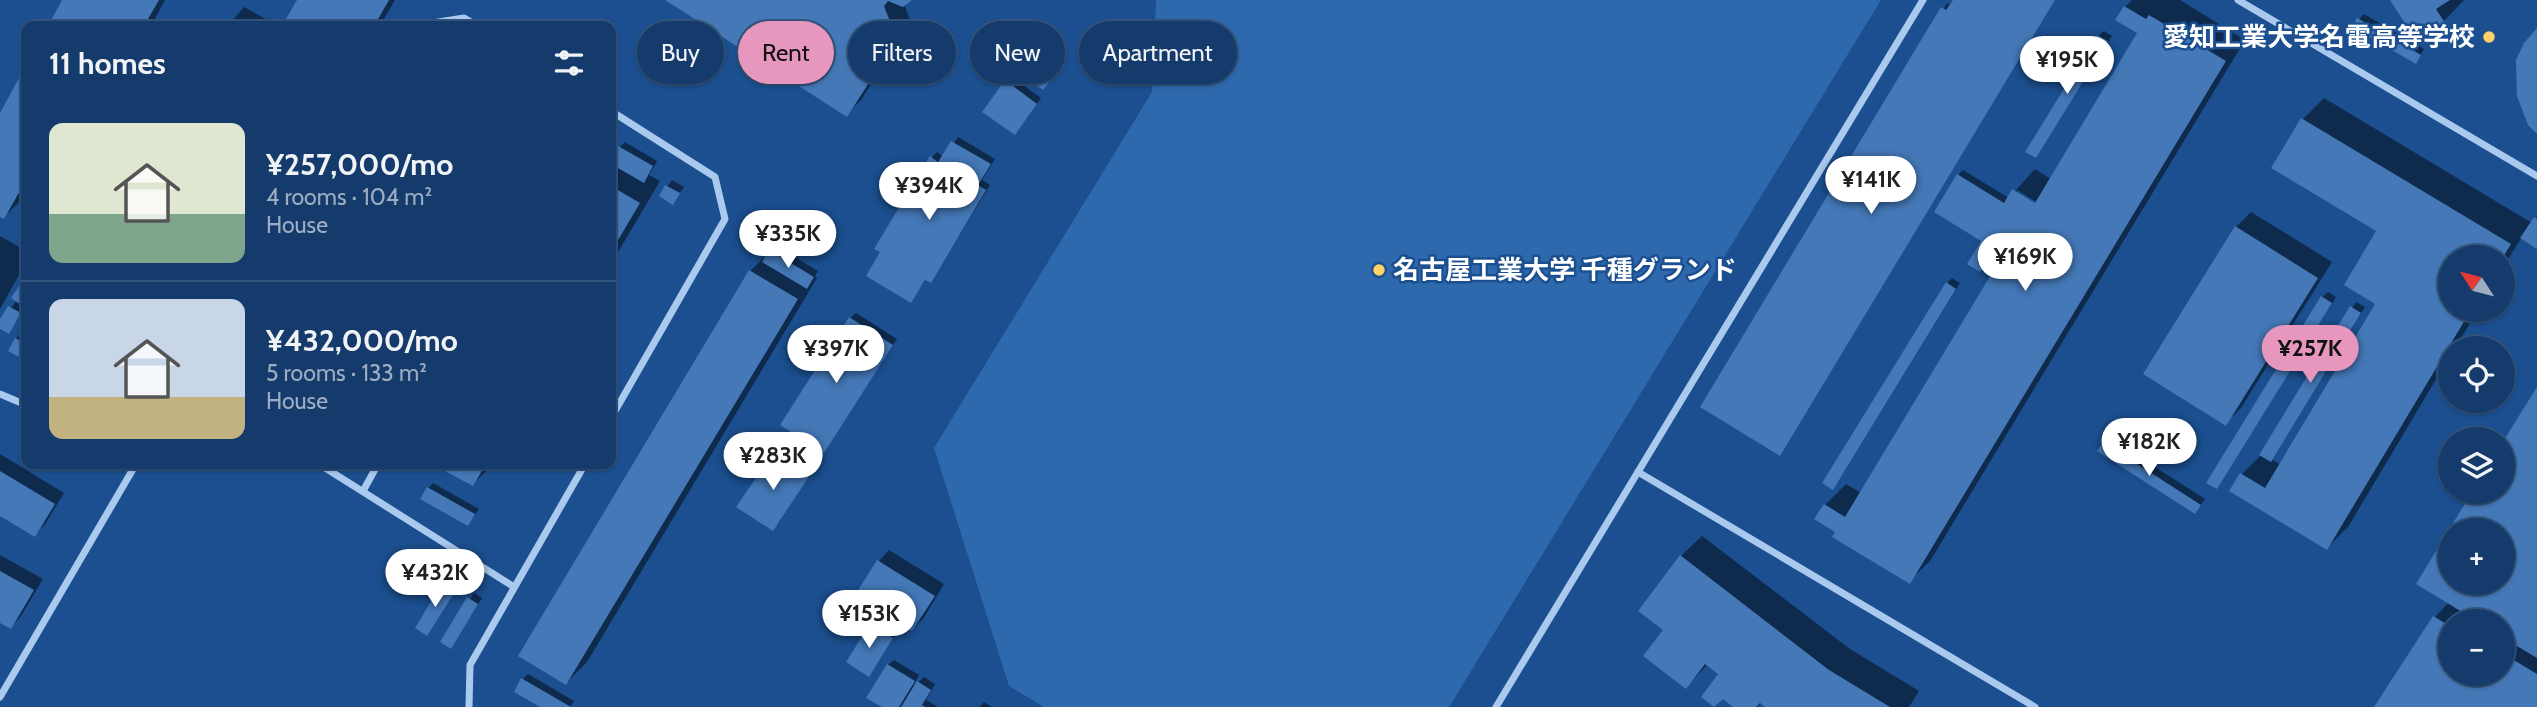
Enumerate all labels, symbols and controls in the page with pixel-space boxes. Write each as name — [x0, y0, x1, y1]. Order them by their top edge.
chip: Buy — [637, 21, 724, 84]
chip: Rent — [738, 21, 834, 84]
chip: Filters — [848, 21, 956, 84]
chip: New — [970, 21, 1065, 84]
chip: Apartment — [1079, 21, 1237, 84]
place label: 愛知工業大学名電高等学校 — [2163, 21, 2475, 53]
marker: 愛知工業大学名電高等学校 — [2481, 29, 2497, 45]
pin: ¥195K — [2018, 36, 2116, 96]
icon: filters — [550, 44, 588, 82]
text: 11 homes — [49, 45, 166, 82]
text: ¥195K — [2036, 45, 2098, 73]
text: ¥257,000/mo — [266, 146, 453, 183]
icon: home — [105, 151, 189, 235]
pin: ¥141K — [1822, 156, 1920, 216]
pin: ¥394K — [880, 162, 978, 222]
text: ¥141K — [1841, 165, 1901, 193]
text: ¥394K — [895, 171, 963, 199]
text: 4 rooms · 104 m² — [266, 183, 432, 211]
pin: ¥335K — [739, 210, 837, 270]
text: House — [266, 211, 328, 239]
text: ¥335K — [755, 219, 821, 247]
pin: ¥169K — [1976, 233, 2074, 293]
text: ¥169K — [1994, 242, 2056, 270]
north arrow — [2438, 245, 2515, 322]
map controls — [2438, 245, 2515, 686]
place label: 名古屋工業大学 千種グランド — [1393, 254, 1737, 286]
marker: 名古屋工業大学 千種グランド — [1371, 262, 1387, 278]
text: ¥432,000/mo — [266, 322, 458, 359]
pin: ¥397K — [787, 326, 885, 385]
pin: ¥257K — [2261, 326, 2359, 385]
icon: home — [105, 327, 189, 411]
text: ¥397K — [803, 334, 869, 362]
text: ¥257K — [2278, 334, 2342, 362]
button: locate — [2438, 336, 2515, 413]
text: 5 rooms · 133 m² — [266, 359, 427, 387]
text: House — [266, 387, 328, 415]
pin: ¥182K — [2100, 419, 2198, 478]
text: ¥182K — [2118, 427, 2180, 455]
button: layers — [2438, 427, 2515, 504]
pin: ¥283K — [724, 433, 822, 492]
text: ¥283K — [740, 441, 806, 469]
button: + — [2438, 518, 2515, 595]
pin: ¥432K — [386, 550, 484, 609]
text: ¥432K — [401, 558, 469, 586]
pin: ¥153K — [820, 590, 918, 650]
text: ¥153K — [838, 599, 900, 627]
button: − — [2438, 609, 2515, 686]

